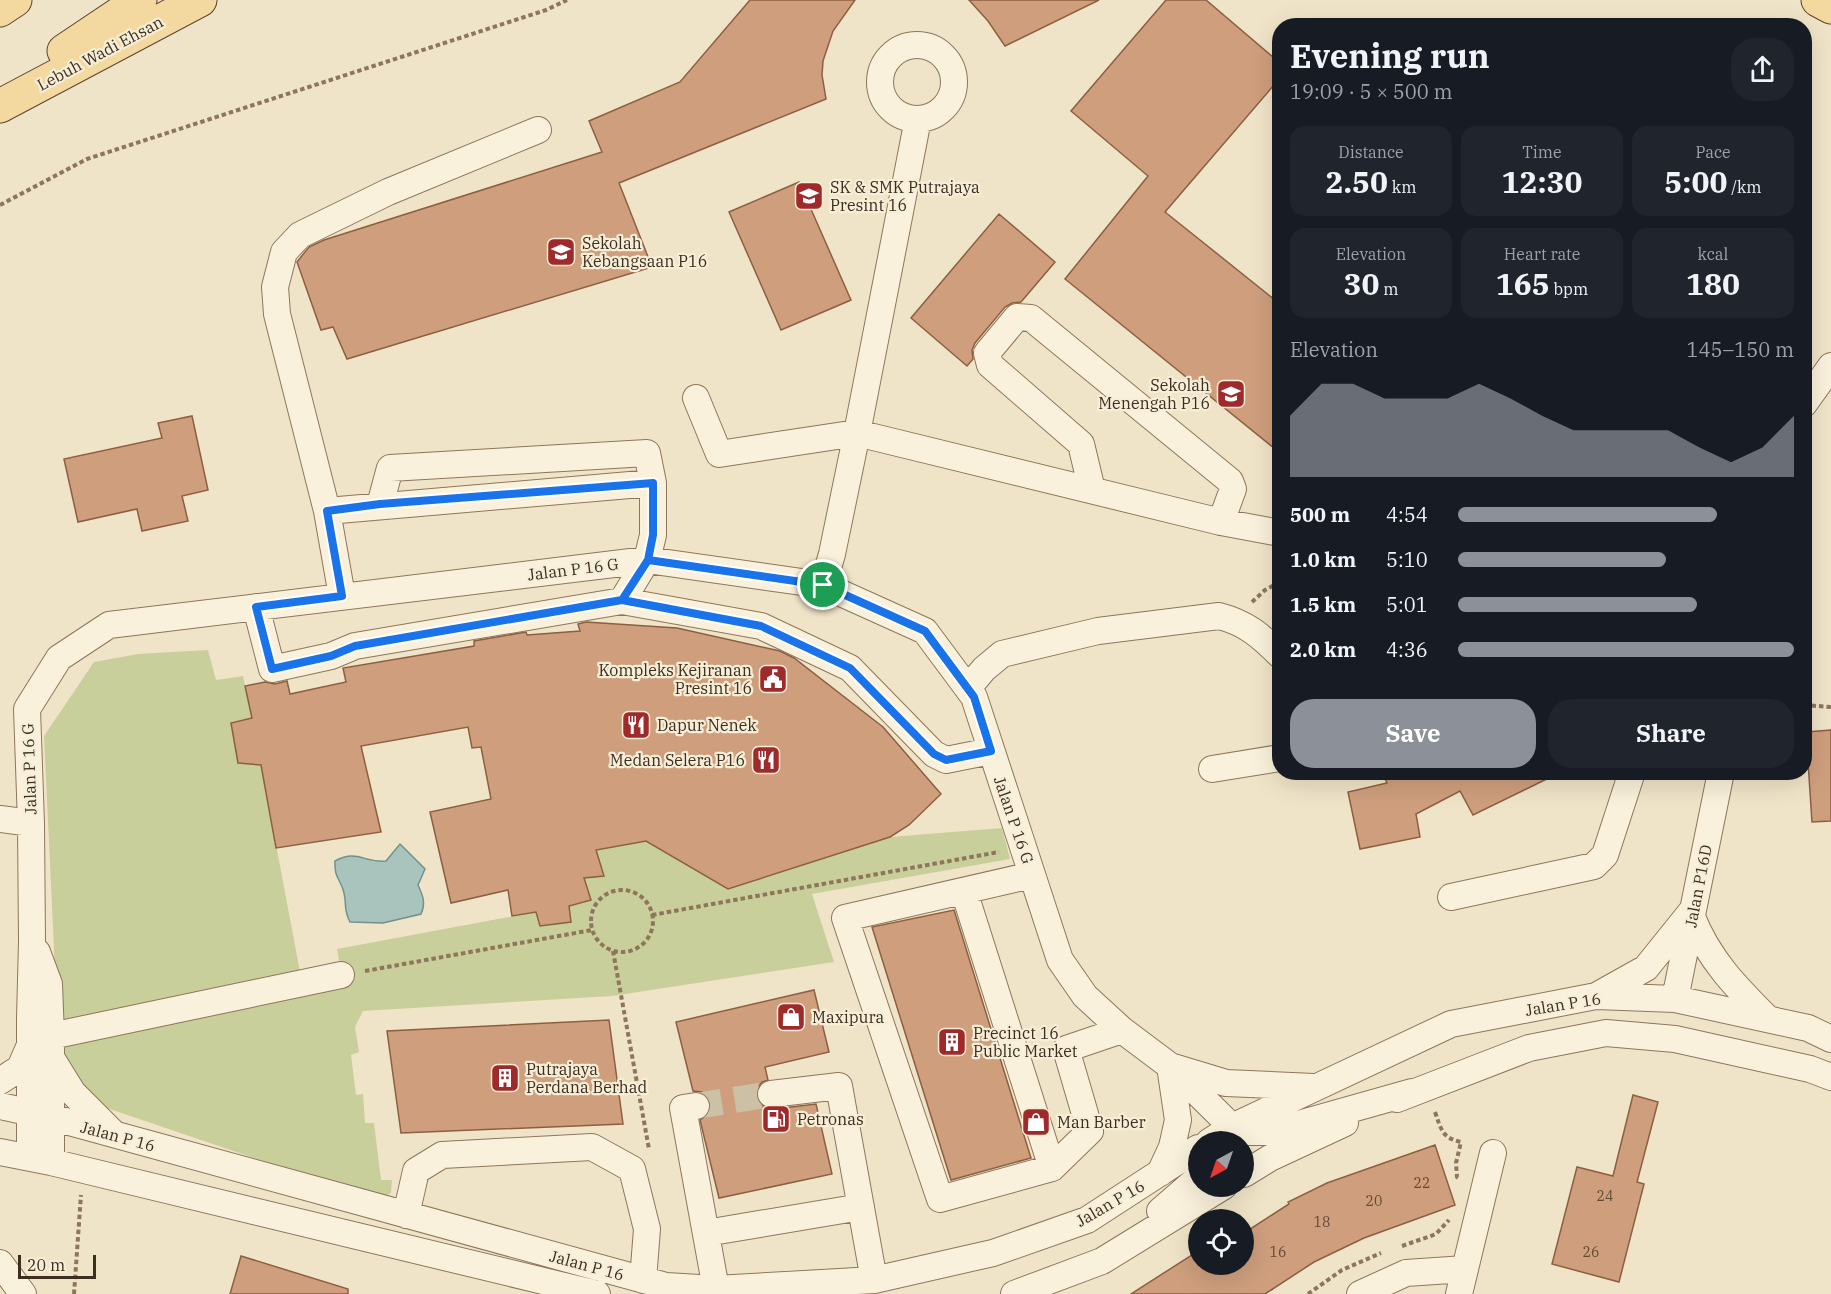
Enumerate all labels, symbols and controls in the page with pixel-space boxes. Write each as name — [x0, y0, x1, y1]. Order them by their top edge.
street label: Lebuh Wadi Ehsan — [33, 11, 167, 95]
text: Evening run — [1290, 34, 1490, 77]
button: share — [1731, 38, 1794, 101]
text: 19:09 · 5 × 500 m — [1290, 78, 1453, 105]
text: Distance — [1338, 142, 1404, 162]
text: Time — [1522, 142, 1562, 162]
text: Pace — [1695, 142, 1731, 162]
text: 2.50 — [1326, 162, 1388, 201]
text: 12:30 — [1501, 162, 1583, 201]
text: 5:00 — [1664, 162, 1727, 201]
place label: SK & SMK Putrajaya Presint 16 — [830, 177, 980, 215]
text: km — [1388, 177, 1416, 197]
text: /km — [1727, 177, 1762, 197]
school or university icon: SK & SMK Putrajaya Presint 16 — [793, 180, 825, 212]
place label: Sekolah Kebangsaan P16 — [582, 233, 707, 271]
school or university icon: Sekolah Kebangsaan P16 — [545, 236, 577, 268]
text: Elevation — [1336, 244, 1406, 264]
text: Heart rate — [1504, 244, 1580, 264]
text: kcal — [1698, 244, 1728, 264]
text: 30 — [1344, 264, 1380, 303]
text: 165 — [1496, 264, 1550, 303]
text: 180 — [1686, 264, 1740, 303]
text: m — [1380, 279, 1398, 299]
text: bpm — [1550, 279, 1588, 299]
text: Elevation — [1290, 336, 1378, 363]
text: 145–150 m — [1687, 336, 1794, 363]
place label: Sekolah Menengah P16 — [1098, 375, 1210, 413]
school or university icon: Sekolah Menengah P16 — [1215, 378, 1247, 410]
text: 500 m — [1290, 501, 1350, 528]
text: 4:54 — [1386, 501, 1428, 528]
text: 1.0 km — [1290, 546, 1356, 573]
text: 5:10 — [1386, 546, 1428, 573]
street label: Jalan P 16 G — [526, 553, 620, 585]
pin — [797, 559, 848, 610]
icon: arrive — [806, 568, 839, 601]
text: 1.5 km — [1290, 591, 1356, 618]
text: 5:01 — [1386, 591, 1428, 618]
text: 2.0 km — [1290, 636, 1356, 663]
text: 4:36 — [1386, 636, 1428, 663]
place label: Kompleks Kejiranan Presint 16 — [598, 660, 752, 698]
public building icon: Kompleks Kejiranan Presint 16 — [757, 663, 789, 695]
button: Save — [1290, 699, 1536, 768]
button: Share — [1548, 699, 1794, 768]
restaurant icon: Dapur Nenek — [620, 709, 652, 741]
place label: Dapur Nenek — [657, 715, 757, 735]
street label: Jalan P 16 G — [17, 723, 41, 815]
restaurant icon: Medan Selera P16 — [750, 744, 782, 776]
place label: Medan Selera P16 — [610, 750, 745, 770]
street label: Jalan P 16 G — [990, 773, 1038, 867]
street label: Jalan P16D — [1680, 843, 1716, 929]
street label: Jalan P 16 — [1524, 988, 1602, 1020]
shop icon: Maxipura — [775, 1001, 807, 1033]
place label: Maxipura — [812, 1007, 885, 1027]
place label: Precinct 16 Public Market — [973, 1023, 1078, 1061]
building icon: Precinct 16 Public Market — [936, 1026, 968, 1058]
place label: Putrajaya Perdana Berhad — [526, 1059, 648, 1097]
building icon: Putrajaya Perdana Berhad — [489, 1062, 521, 1094]
fuel station icon: Petronas — [760, 1103, 792, 1135]
shop icon: Man Barber — [1020, 1106, 1052, 1138]
place label: Petronas — [797, 1109, 864, 1129]
place label: Man Barber — [1057, 1112, 1146, 1132]
street label: Jalan P 16 — [79, 1116, 157, 1156]
north arrow — [1188, 1131, 1254, 1197]
map controls — [1188, 1131, 1254, 1275]
house number: 22 — [1414, 1174, 1430, 1192]
street label: Jalan P 16 — [1072, 1175, 1148, 1231]
house number: 24 — [1597, 1187, 1613, 1205]
house number: 20 — [1366, 1192, 1382, 1210]
button: locate — [1188, 1209, 1254, 1275]
house number: 18 — [1314, 1213, 1330, 1231]
house number: 16 — [1270, 1243, 1286, 1261]
house number: 26 — [1583, 1243, 1599, 1261]
street label: Jalan P 16 — [548, 1245, 626, 1285]
scale bar — [18, 1252, 96, 1280]
text: 20 m — [27, 1255, 65, 1275]

